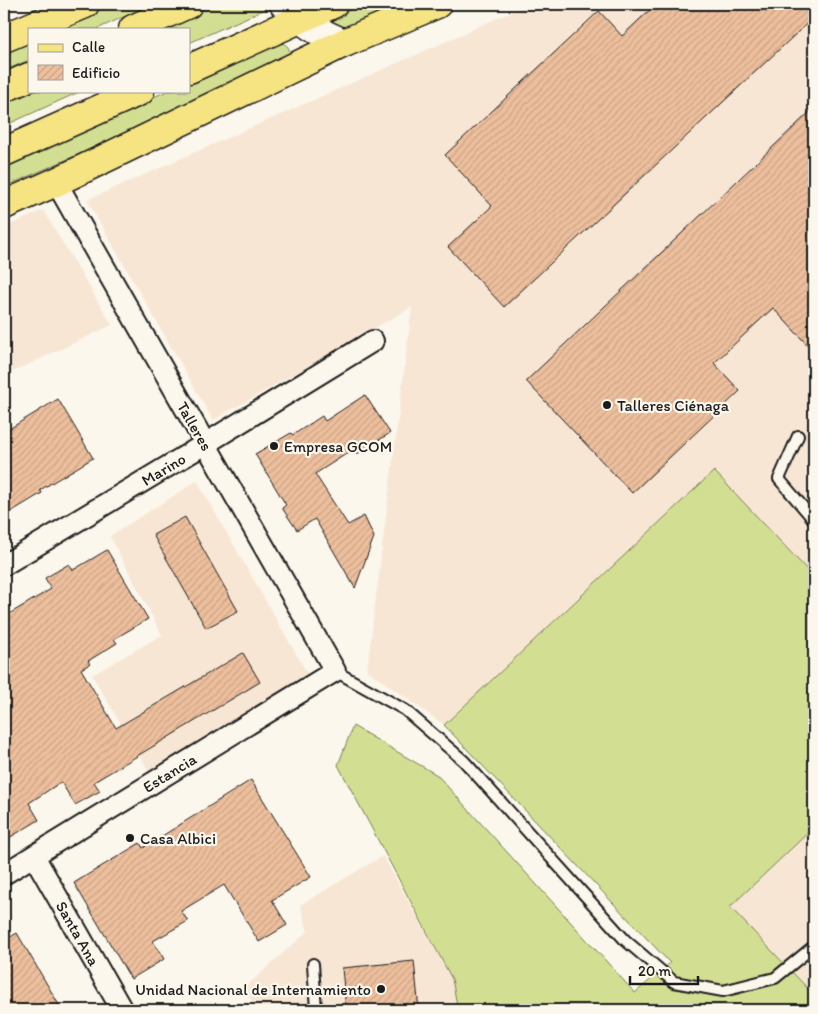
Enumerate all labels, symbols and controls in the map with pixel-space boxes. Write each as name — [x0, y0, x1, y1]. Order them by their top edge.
legend — [28, 28, 190, 92]
text: Calle — [72, 38, 105, 56]
text: Edificio — [72, 64, 120, 82]
place label: Talleres Ciénaga — [617, 396, 730, 415]
street label: Talleres — [173, 398, 216, 454]
marker: Talleres Ciénaga — [601, 399, 613, 411]
place label: Empresa GCOM — [284, 437, 392, 456]
marker: Empresa GCOM — [268, 440, 280, 452]
street label: Marino — [138, 449, 189, 490]
street label: Estancia — [139, 749, 200, 797]
place label: Casa Albici — [140, 829, 216, 848]
marker: Casa Albici — [124, 832, 136, 844]
street label: Santa Ana — [52, 898, 104, 970]
scale bar — [630, 954, 698, 986]
text: 20 m — [638, 962, 672, 980]
place label: Unidad Nacional de Internamiento — [135, 980, 371, 999]
marker: Unidad Nacional de Internamiento — [375, 983, 387, 995]

